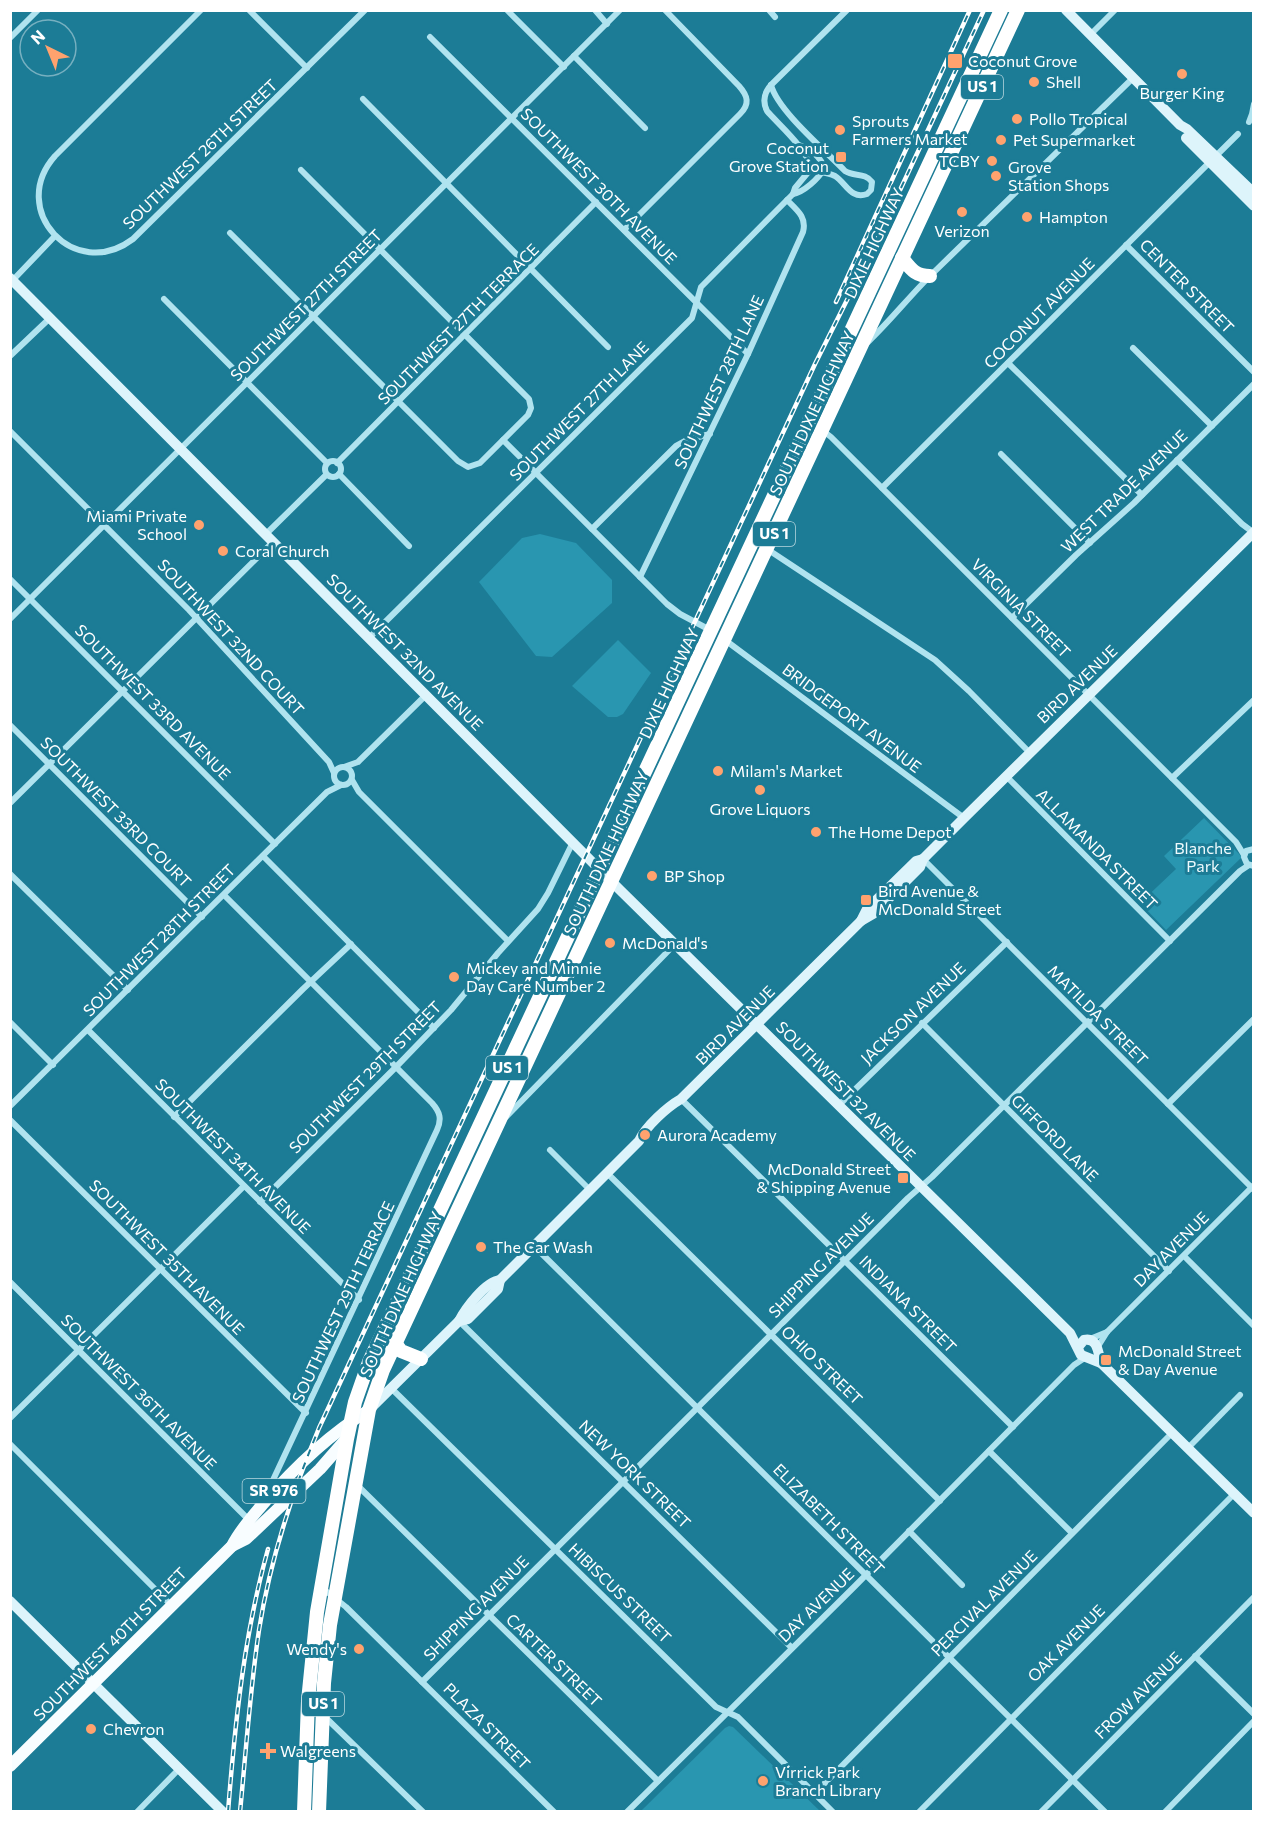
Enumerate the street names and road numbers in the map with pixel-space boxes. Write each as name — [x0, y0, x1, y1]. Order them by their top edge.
street label: SOUTHWEST 26TH STREET — [118, 75, 281, 233]
road number: US 1 — [961, 75, 1003, 99]
street label: SOUTHWEST 30TH AVENUE — [517, 104, 681, 268]
street label: DIXIE HIGHWAY — [840, 184, 908, 301]
street label: SOUTHWEST 27TH STREET — [226, 225, 385, 384]
street label: CENTER STREET — [1136, 235, 1238, 337]
street label: SOUTHWEST 27TH TERRACE — [373, 239, 542, 408]
street label: COCONUT AVENUE — [979, 253, 1098, 372]
street label: SOUTHWEST 28TH LANE — [670, 292, 767, 472]
street label: SOUTH DIXIE HIGHWAY — [765, 327, 858, 498]
street label: SOUTHWEST 27TH LANE — [505, 337, 652, 484]
street label: WEST TRADE AVENUE — [1057, 425, 1191, 556]
road number: US 1 — [753, 522, 795, 546]
street label: VIRGINIA STREET — [968, 554, 1075, 661]
street label: SOUTHWEST 32ND COURT — [154, 555, 309, 718]
street label: SOUTHWEST 32ND AVENUE — [323, 570, 487, 734]
street label: SOUTHWEST 33RD AVENUE — [72, 620, 235, 783]
street label: DIXIE HIGHWAY — [635, 624, 703, 741]
street label: BIRD AVENUE — [1033, 641, 1121, 727]
street label: BRIDGEPORT AVENUE — [779, 659, 925, 776]
street label: SOUTHWEST 33RD COURT — [37, 732, 196, 891]
street label: SOUTH DIXIE HIGHWAY — [559, 767, 652, 938]
street label: ALLAMANDA STREET — [1033, 784, 1162, 913]
street label: SOUTHWEST 28TH STREET — [79, 860, 239, 1020]
street label: JACKSON AVENUE — [856, 958, 969, 1067]
street label: MATILDA STREET — [1044, 961, 1152, 1069]
street label: BIRD AVENUE — [691, 981, 778, 1068]
street label: SOUTHWEST 29TH STREET — [285, 997, 445, 1157]
street label: SOUTHWEST 32 AVENUE — [773, 1017, 920, 1164]
road number: US 1 — [486, 1056, 528, 1080]
street label: SOUTHWEST 34TH AVENUE — [152, 1074, 315, 1237]
street label: GIFFORD LANE — [1008, 1090, 1103, 1185]
street label: SOUTHWEST 35TH AVENUE — [86, 1175, 249, 1338]
street label: SOUTHWEST 29TH TERRACE — [287, 1198, 398, 1406]
street label: DAY AVENUE — [1129, 1207, 1212, 1290]
street label: SOUTH DIXIE HIGHWAY — [355, 1208, 446, 1379]
street label: SHIPPING AVENUE — [764, 1208, 877, 1321]
street label: INDIANA STREET — [856, 1251, 961, 1356]
street label: SOUTHWEST 36TH AVENUE — [58, 1310, 221, 1473]
street label: OHIO STREET — [778, 1321, 867, 1408]
street label: NEW YORK STREET — [576, 1415, 695, 1532]
street label: ELIZABETH STREET — [770, 1459, 889, 1578]
road number: SR 976 — [242, 1479, 306, 1503]
street label: HIBISCUS STREET — [565, 1539, 676, 1646]
street label: PERCIVAL AVENUE — [927, 1546, 1041, 1660]
street label: SHIPPING AVENUE — [419, 1551, 532, 1664]
street label: SOUTHWEST 40TH STREET — [29, 1563, 190, 1724]
street label: DAY AVENUE — [774, 1564, 858, 1646]
street label: OAK AVENUE — [1023, 1600, 1108, 1685]
street label: CARTER STREET — [503, 1609, 606, 1710]
street label: FROW AVENUE — [1090, 1647, 1185, 1742]
street label: PLAZA STREET — [440, 1678, 535, 1773]
road number: US 1 — [302, 1692, 344, 1716]

